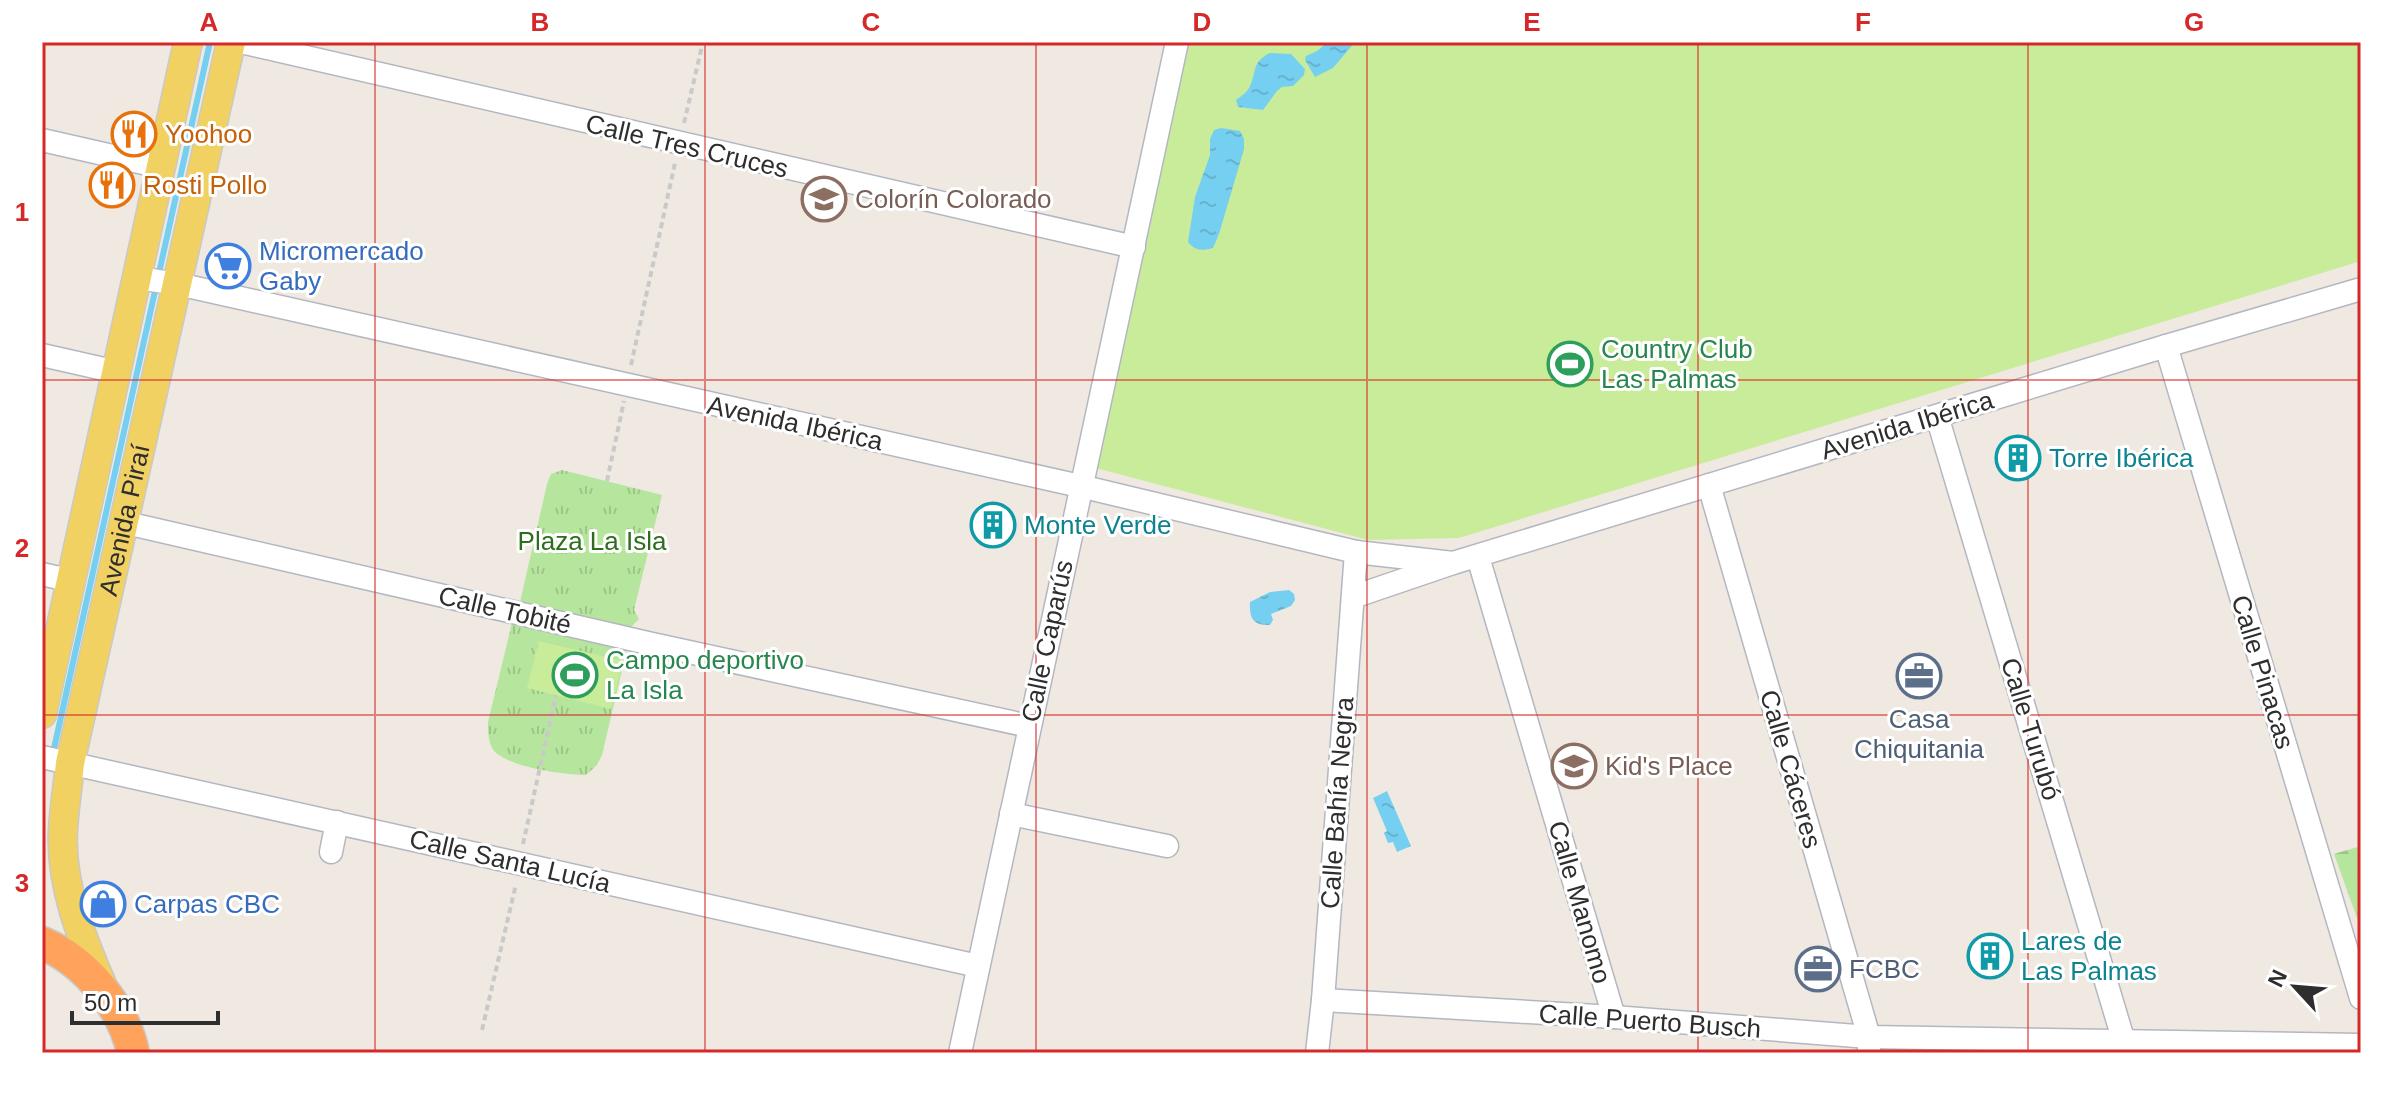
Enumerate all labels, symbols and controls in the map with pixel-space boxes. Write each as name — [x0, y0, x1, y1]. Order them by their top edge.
text: A — [200, 7, 219, 37]
text: B — [531, 7, 549, 37]
text: C — [862, 7, 881, 37]
text: D — [1193, 7, 1211, 37]
text: E — [1523, 7, 1541, 37]
text: F — [1855, 7, 1871, 37]
text: G — [2184, 7, 2204, 37]
street label: Calle Tres Cruces — [583, 108, 791, 184]
restaurant icon: Yoohoo — [110, 110, 158, 158]
place label: Yoohoo — [165, 119, 252, 149]
restaurant icon: Rosti Pollo — [88, 161, 136, 209]
place label: Rosti Pollo — [143, 170, 267, 200]
school or university icon: Colorín Colorado — [800, 175, 848, 223]
place label: Colorín Colorado — [855, 184, 1052, 214]
text: 1 — [15, 197, 29, 227]
place label: Micromercado Gaby — [259, 236, 424, 296]
supermarket icon: Micromercado Gaby — [204, 242, 252, 290]
place label: Country Club Las Palmas — [1601, 334, 1753, 394]
sports icon: Country Club Las Palmas — [1546, 340, 1594, 388]
street label: Avenida Ibérica — [1817, 384, 1997, 465]
street label: Avenida Ibérica — [704, 390, 886, 456]
building icon: Torre Ibérica — [1994, 434, 2042, 482]
street label: Avenida Piraí — [93, 441, 156, 598]
place label: Torre Ibérica — [2049, 443, 2194, 473]
building icon: Monte Verde — [969, 501, 1017, 549]
place label: Monte Verde — [1024, 510, 1171, 540]
park label: Plaza La Isla — [518, 526, 667, 556]
text: 2 — [15, 533, 29, 563]
street label: Calle Caparús — [1015, 557, 1079, 725]
street label: Calle Tobité — [436, 580, 574, 640]
street label: Calle Pinacas — [2225, 592, 2301, 752]
place label: Campo deportivo La Isla — [606, 645, 804, 705]
sports icon: Campo deportivo La Isla — [551, 651, 599, 699]
office icon: Casa Chiquitania — [1895, 652, 1943, 700]
street label: Calle Turubó — [1995, 654, 2067, 804]
street label: Calle Cáceres — [1754, 686, 1828, 852]
street label: Calle Bahía Negra — [1315, 695, 1359, 910]
place label: Casa Chiquitania — [1854, 704, 1985, 764]
school or university icon: Kid's Place — [1550, 742, 1598, 790]
place label: Kid's Place — [1605, 751, 1733, 781]
street label: Calle Manomo — [1542, 817, 1618, 987]
street label: Calle Santa Lucía — [407, 823, 614, 899]
text: 3 — [15, 868, 29, 898]
shop icon: Carpas CBC — [79, 880, 127, 928]
place label: Carpas CBC — [134, 889, 280, 919]
place label: Lares de Las Palmas — [2021, 926, 2157, 986]
building icon: Lares de Las Palmas — [1966, 932, 2014, 980]
office icon: FCBC — [1794, 945, 1842, 993]
north arrow — [2255, 947, 2335, 1027]
place label: FCBC — [1849, 954, 1920, 984]
text: N — [2263, 966, 2292, 991]
scale bar — [72, 975, 218, 1025]
text: 50 m — [84, 989, 137, 1016]
street label: Calle Puerto Busch — [1538, 998, 1762, 1044]

